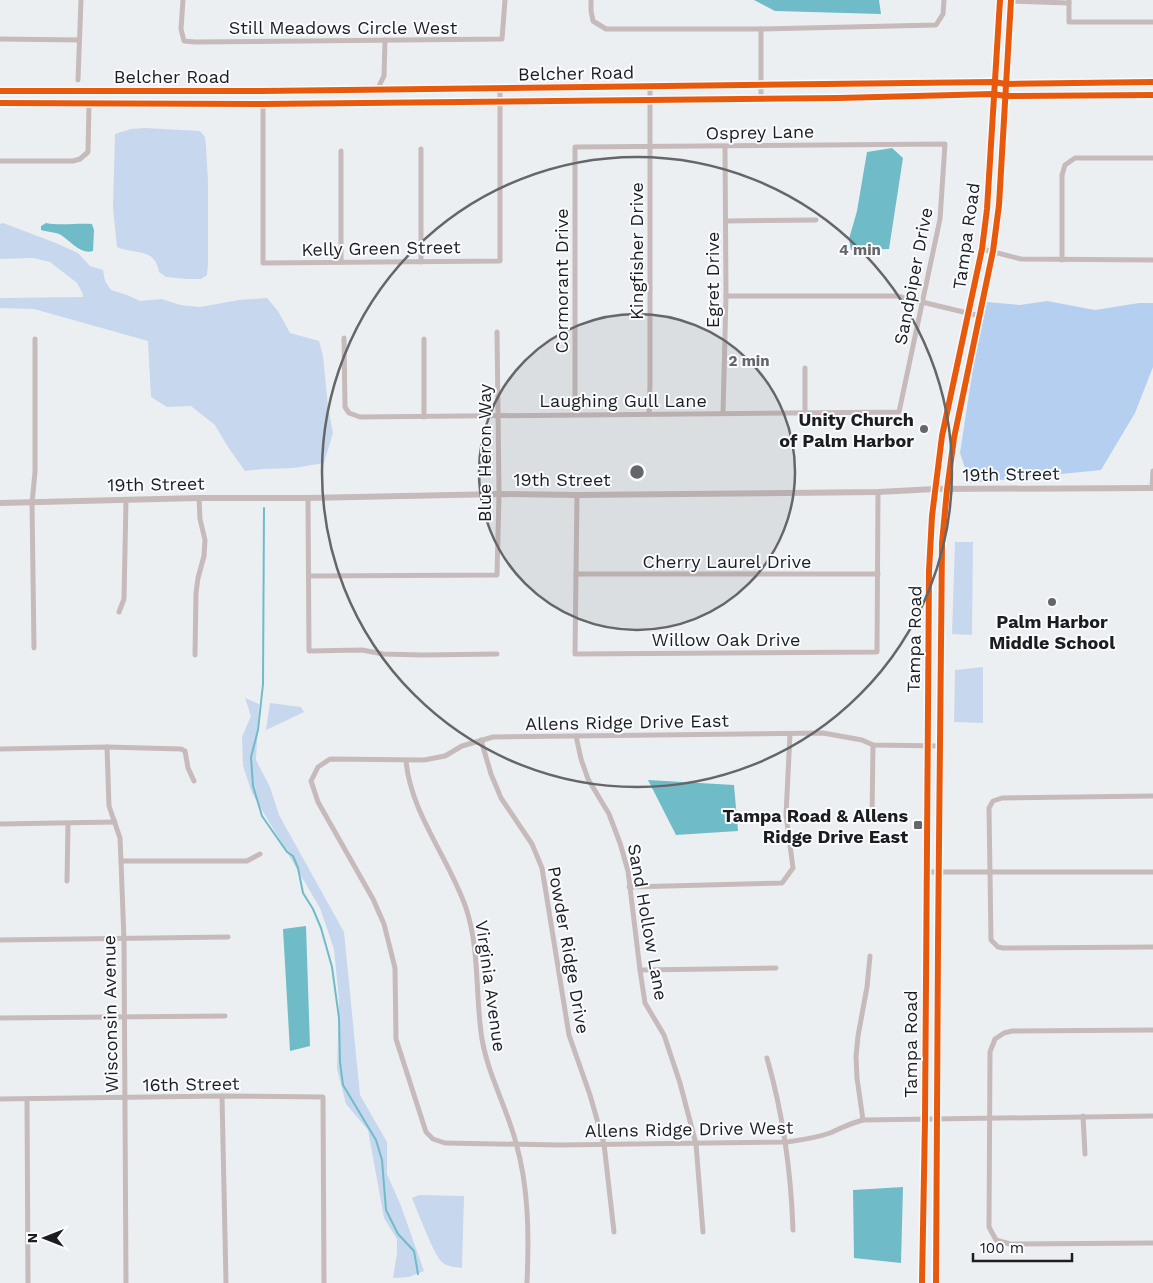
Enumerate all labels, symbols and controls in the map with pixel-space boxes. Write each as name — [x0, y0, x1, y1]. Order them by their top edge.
street label: Still Meadows Circle West — [229, 17, 458, 38]
street label: Belcher Road — [518, 61, 634, 85]
street label: Belcher Road — [114, 66, 230, 87]
street label: Osprey Lane — [705, 121, 815, 143]
street label: Tampa Road — [948, 181, 984, 291]
street label: Kingfisher Drive — [626, 182, 647, 320]
street label: Sandpiper Drive — [889, 205, 937, 347]
street label: Cormorant Drive — [551, 208, 572, 354]
street label: Egret Drive — [702, 232, 723, 328]
street label: Kelly Green Street — [301, 236, 461, 260]
text: 4 min — [839, 241, 881, 259]
text: 2 min — [728, 352, 770, 370]
street label: Blue Heron Way — [474, 383, 495, 522]
street label: Laughing Gull Lane — [539, 390, 707, 411]
place label: Unity Church of Palm Harbor — [779, 409, 914, 451]
marker: Unity Church of Palm Harbor — [918, 423, 930, 435]
centre of rings — [628, 463, 646, 481]
street label: 19th Street — [962, 463, 1060, 485]
street label: 19th Street — [513, 469, 611, 490]
street label: 19th Street — [107, 473, 205, 495]
street label: Cherry Laurel Drive — [643, 551, 811, 572]
street label: Tampa Road — [903, 585, 925, 693]
marker: Palm Harbor Middle School — [1046, 596, 1058, 608]
place label: Palm Harbor Middle School — [989, 611, 1115, 653]
street label: Willow Oak Drive — [652, 629, 800, 650]
street label: Allens Ridge Drive East — [525, 710, 729, 734]
place label: Tampa Road & Allens Ridge Drive East — [723, 805, 908, 847]
marker: Tampa Road & Allens Ridge Drive East — [912, 819, 924, 831]
street label: Sand Hollow Lane — [624, 842, 672, 1002]
street label: Powder Ridge Drive — [544, 865, 594, 1035]
street label: Virginia Avenue — [471, 919, 511, 1053]
street label: Wisconsin Avenue — [98, 935, 122, 1093]
street label: Tampa Road — [900, 990, 921, 1098]
street label: 16th Street — [142, 1073, 240, 1095]
street label: Allens Ridge Drive West — [584, 1117, 794, 1141]
north arrow — [20, 1213, 70, 1263]
scale bar — [973, 1230, 1072, 1262]
text: N — [24, 1233, 40, 1243]
text: 100 m — [980, 1239, 1024, 1257]

